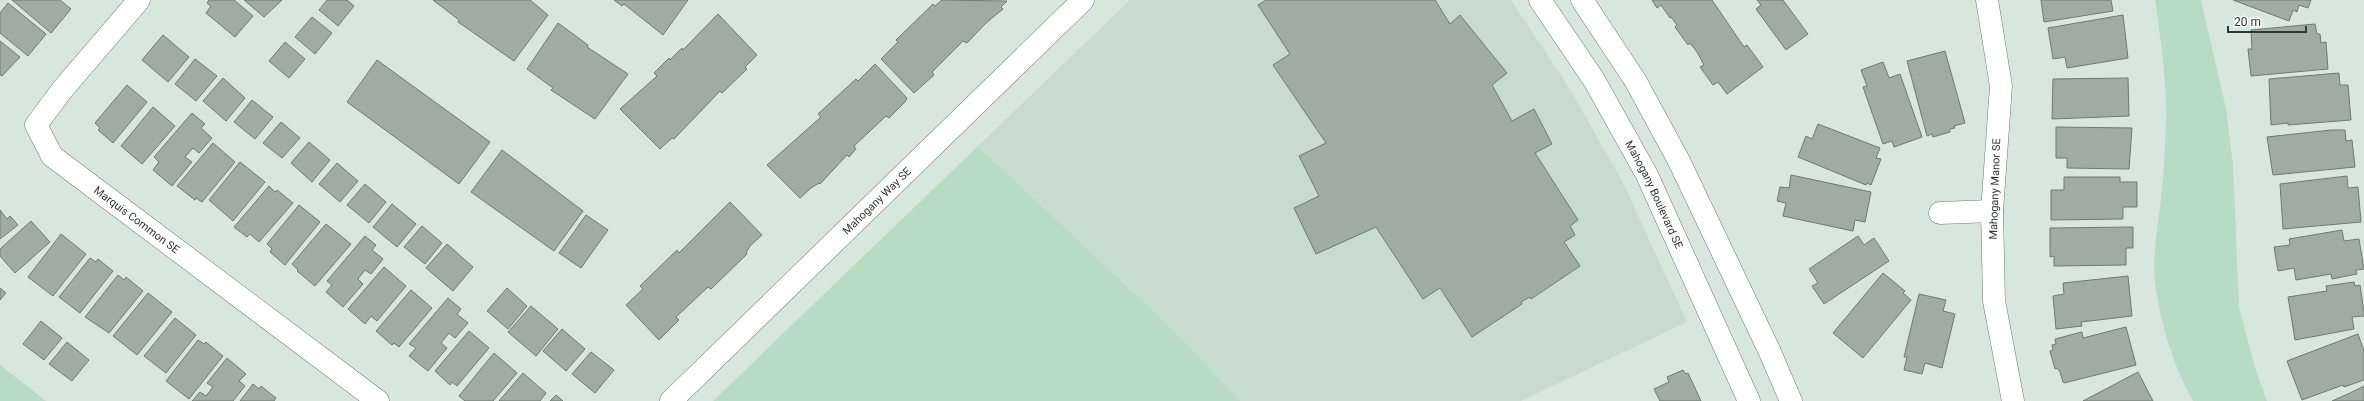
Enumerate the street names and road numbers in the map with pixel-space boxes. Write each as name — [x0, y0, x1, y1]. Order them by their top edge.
street label: Mahogany Boulevard SE — [1623, 138, 1686, 251]
street label: Mahogany Manor SE — [1987, 138, 2003, 240]
street label: Mahogany Way SE — [840, 165, 914, 237]
street label: Marquis Common SE — [92, 183, 182, 256]

